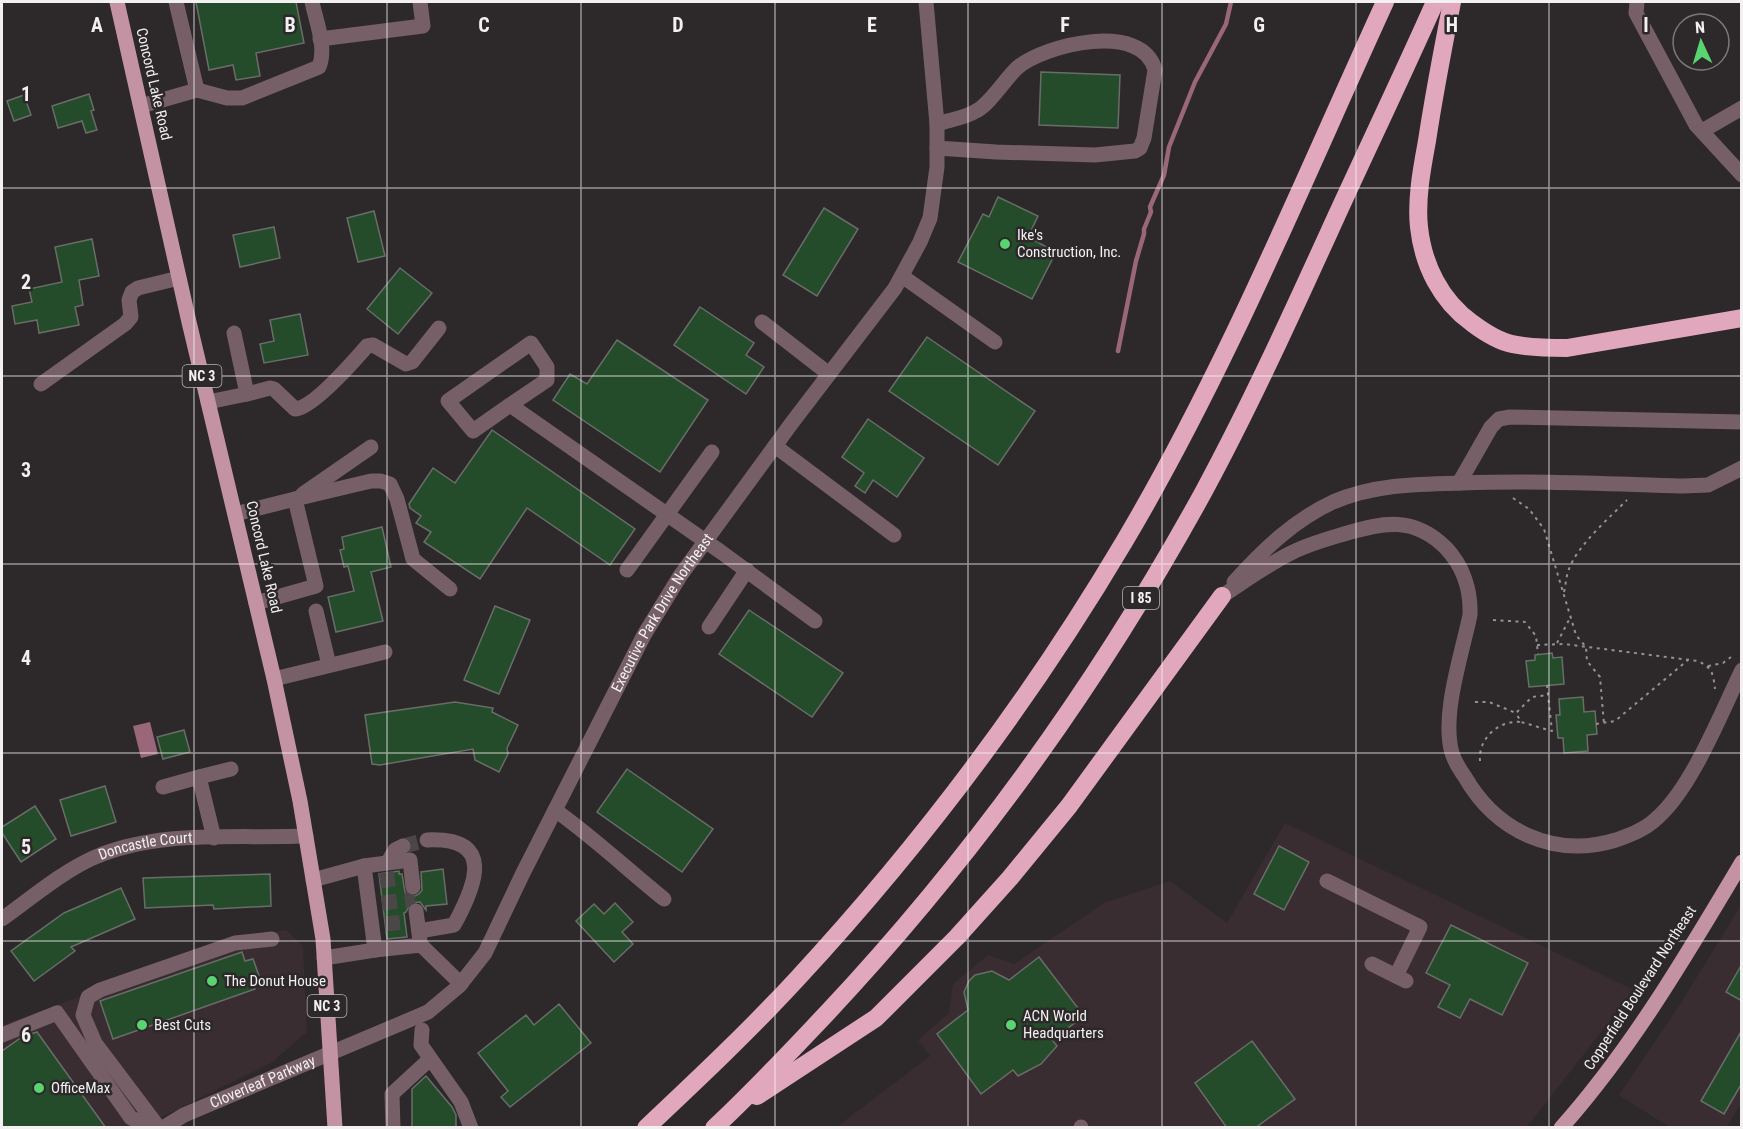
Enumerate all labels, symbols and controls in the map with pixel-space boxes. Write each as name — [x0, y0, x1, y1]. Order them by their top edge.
north arrow — [1671, 12, 1731, 72]
text: A — [91, 13, 103, 37]
text: B — [284, 13, 296, 37]
text: C — [478, 13, 490, 37]
text: D — [672, 13, 684, 37]
text: E — [867, 13, 877, 37]
text: F — [1060, 13, 1070, 37]
text: G — [1253, 13, 1265, 37]
text: H — [1446, 13, 1458, 37]
text: I — [1643, 13, 1649, 37]
text: N — [1694, 18, 1706, 37]
street label: Concord Lake Road — [132, 26, 176, 142]
text: 1 — [21, 82, 31, 106]
place label: Ike's Construction, Inc. — [1017, 226, 1121, 261]
marker: Ike's Construction, Inc. — [998, 237, 1012, 251]
text: 2 — [21, 270, 31, 294]
road number: NC 3 — [182, 365, 222, 387]
text: 3 — [21, 458, 31, 482]
street label: Concord Lake Road — [242, 499, 286, 615]
street label: Executive Park Drive Northeast — [608, 530, 717, 695]
road number: I 85 — [1123, 587, 1159, 609]
text: 4 — [21, 646, 31, 670]
street label: Doncastle Court — [96, 829, 193, 864]
text: 5 — [21, 835, 31, 859]
street label: Copperfield Boulevard Northeast — [1580, 902, 1700, 1074]
place label: The Donut House — [224, 972, 326, 990]
marker: The Donut House — [205, 974, 219, 988]
road number: NC 3 — [308, 995, 346, 1017]
place label: ACN World Headquarters — [1023, 1007, 1104, 1042]
place label: Best Cuts — [154, 1016, 211, 1034]
marker: Best Cuts — [135, 1018, 149, 1032]
marker: ACN World Headquarters — [1004, 1018, 1018, 1032]
text: 6 — [21, 1023, 31, 1047]
street label: Cloverleaf Parkway — [207, 1052, 318, 1112]
place label: OfficeMax — [51, 1079, 111, 1097]
marker: OfficeMax — [32, 1081, 46, 1095]

